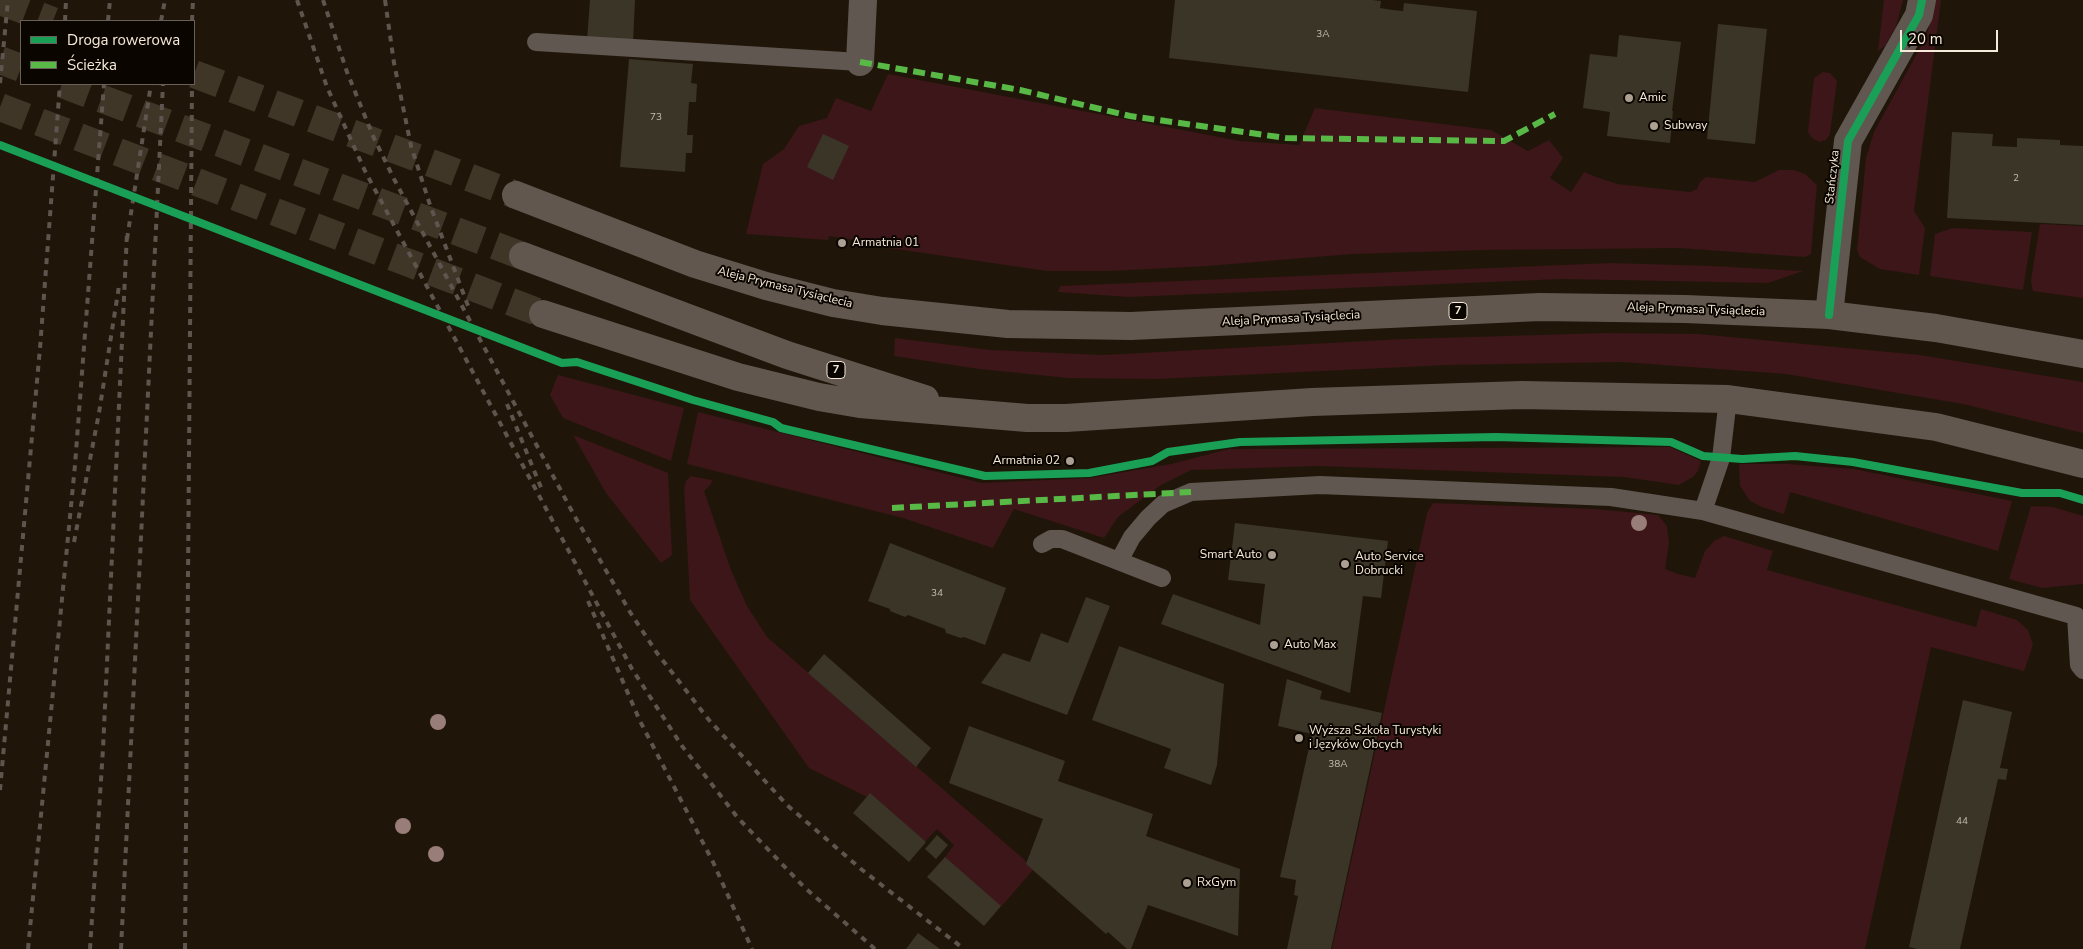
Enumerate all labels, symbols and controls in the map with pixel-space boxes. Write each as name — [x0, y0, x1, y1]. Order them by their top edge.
legend — [20, 20, 195, 85]
scale bar — [1903, 20, 2000, 52]
house number: 3A — [1316, 29, 1330, 41]
text: 20 m — [1908, 29, 1943, 49]
text: Droga rowerowa — [67, 30, 180, 50]
text: Ścieżka — [67, 55, 117, 75]
place label: Amic — [1639, 91, 1666, 105]
marker: Amic — [1623, 92, 1635, 104]
house number: 73 — [650, 112, 662, 124]
place label: Subway — [1664, 119, 1707, 133]
marker: Subway — [1648, 120, 1660, 132]
street label: Stańczyka — [1823, 149, 1843, 205]
house number: 2 — [2013, 173, 2019, 185]
place label: Armatnia 01 — [852, 236, 919, 250]
marker: Armatnia 01 — [836, 237, 848, 249]
street label: Aleja Prymasa Tysiąclecia — [716, 264, 854, 312]
street label: Aleja Prymasa Tysiąclecia — [1626, 300, 1766, 320]
road number: 7 — [1449, 302, 1467, 320]
street label: Aleja Prymasa Tysiąclecia — [1221, 308, 1361, 330]
road number: 7 — [827, 362, 845, 378]
place label: Armatnia 02 — [993, 454, 1060, 468]
marker: Armatnia 02 — [1064, 455, 1076, 467]
place label: Smart Auto — [1200, 548, 1262, 562]
marker: Smart Auto — [1266, 549, 1278, 561]
place label: Auto Service Dobrucki — [1355, 550, 1424, 578]
marker: Auto Service Dobrucki — [1339, 558, 1351, 570]
house number: 34 — [931, 588, 943, 600]
place label: Auto Max — [1284, 638, 1336, 652]
marker: Auto Max — [1268, 639, 1280, 651]
place label: Wyższa Szkoła Turystyki i Języków Obcych — [1309, 724, 1441, 752]
marker: Wyższa Szkoła Turystyki i Języków Obcych — [1293, 732, 1305, 744]
house number: 38A — [1328, 759, 1348, 771]
house number: 44 — [1956, 816, 1968, 828]
place label: RxGym — [1197, 876, 1236, 890]
marker: RxGym — [1181, 877, 1193, 889]

